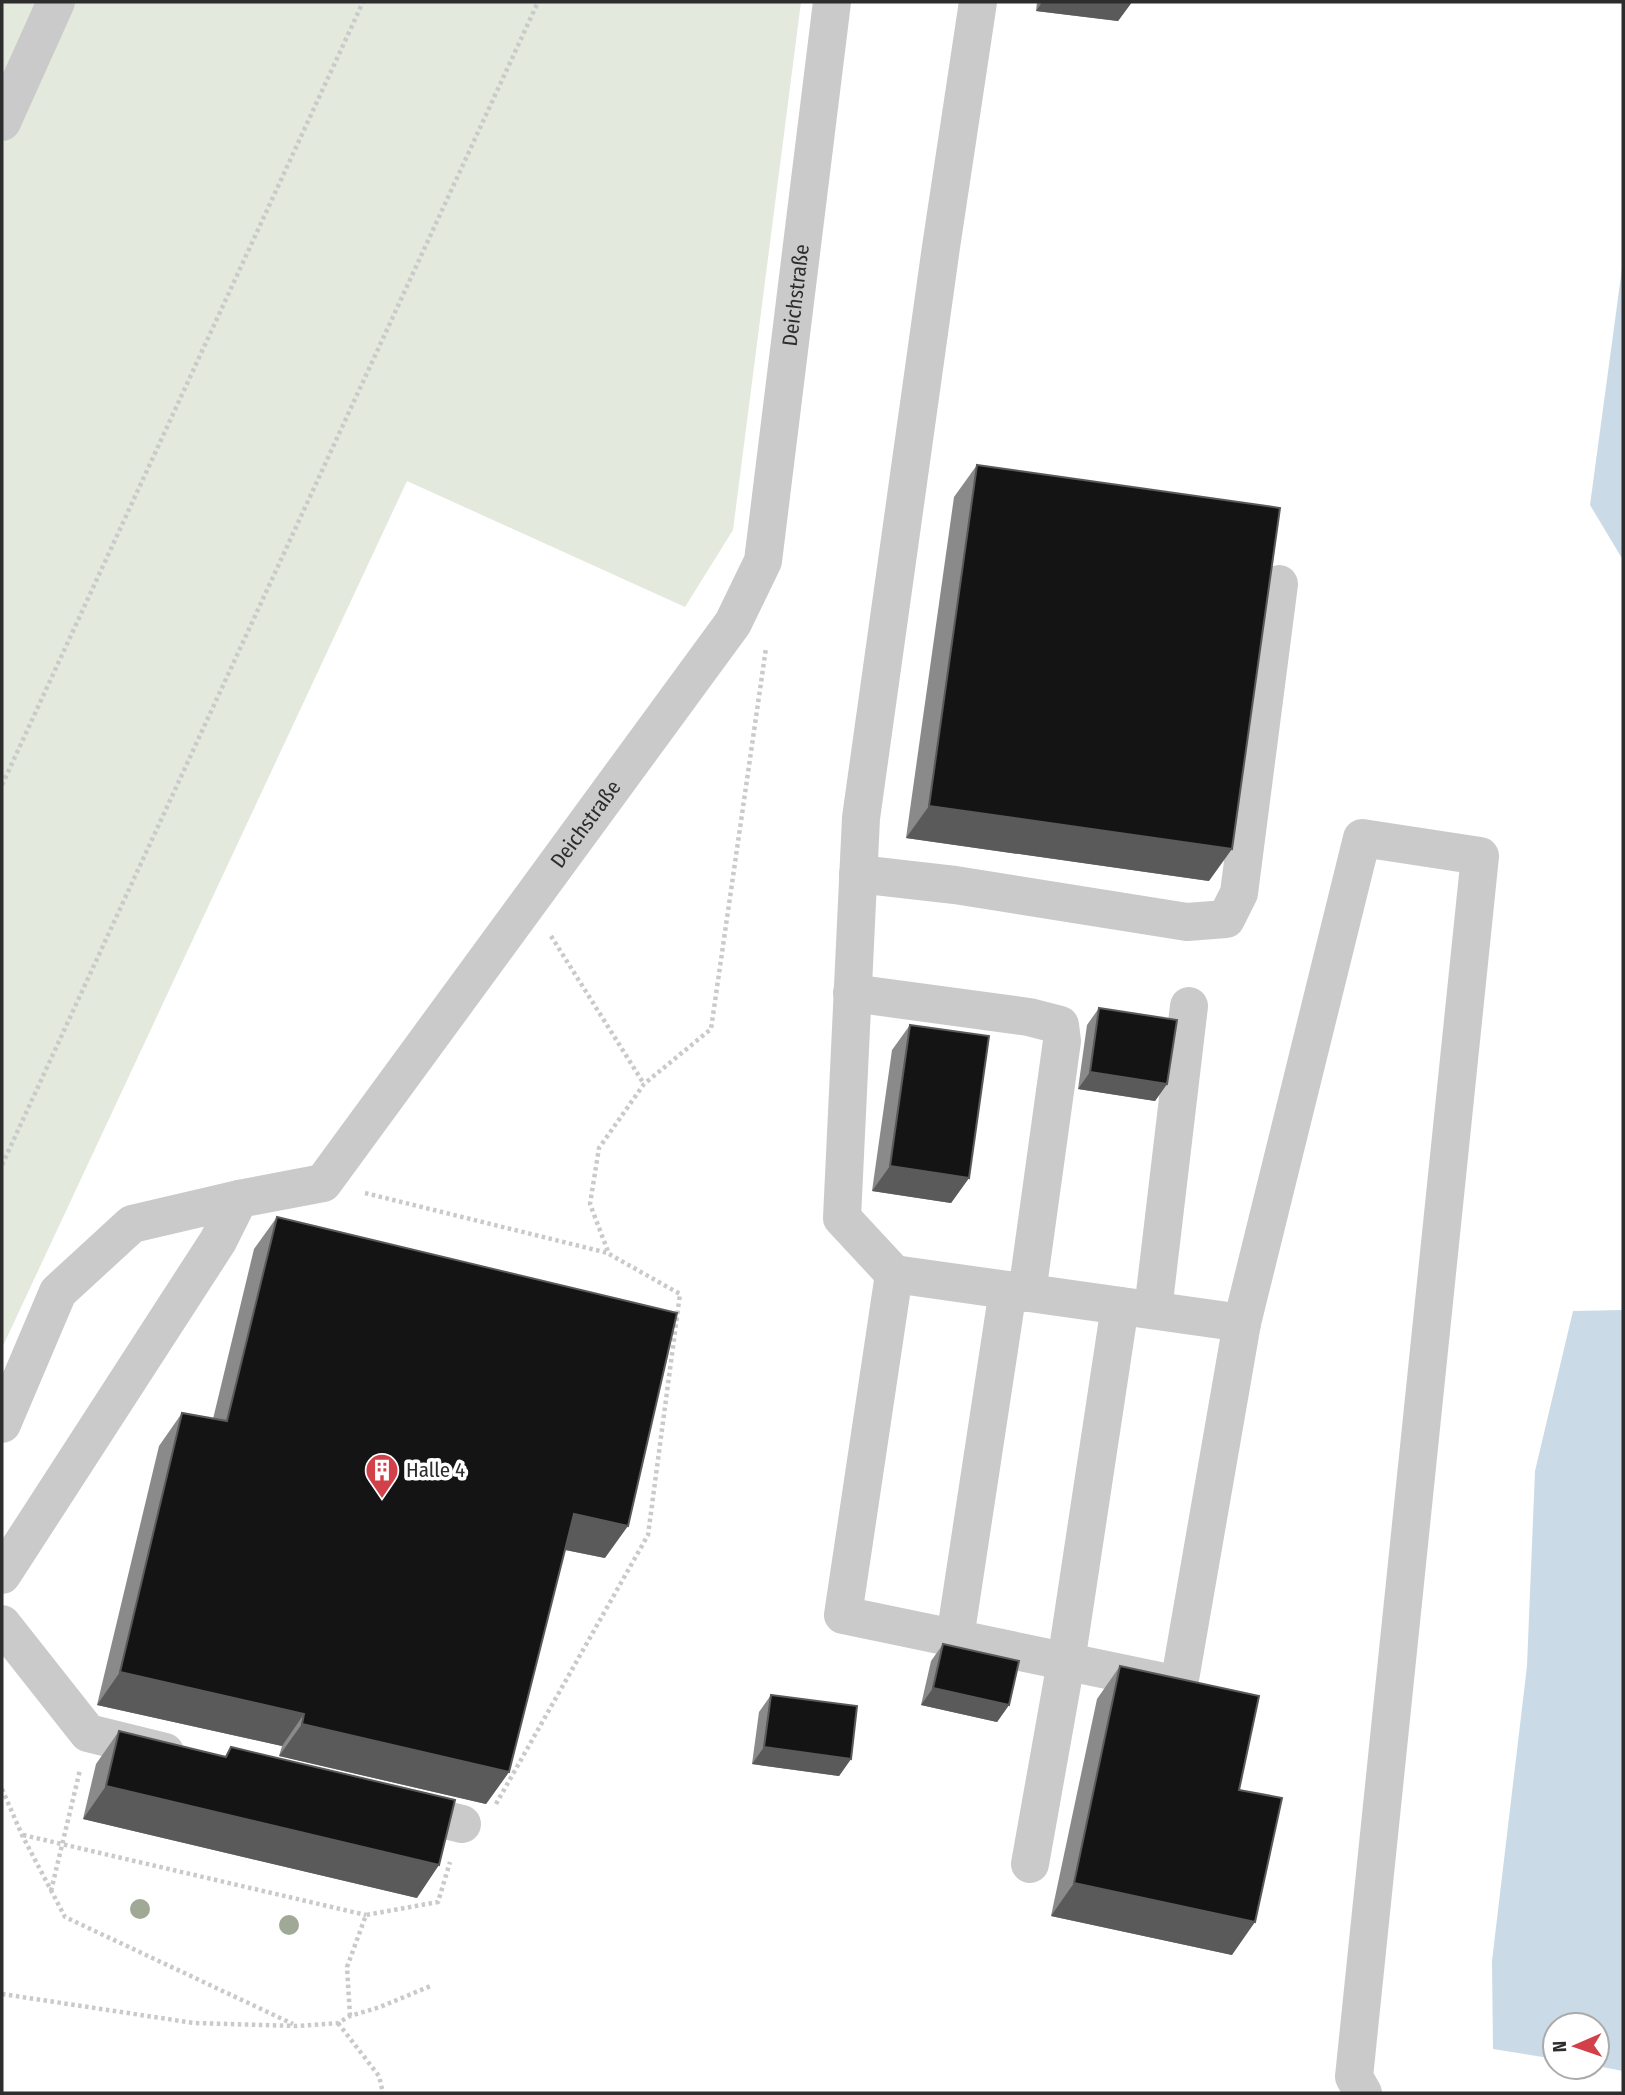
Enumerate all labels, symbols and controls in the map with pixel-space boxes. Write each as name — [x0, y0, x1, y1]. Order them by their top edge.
street label: Deichstraße — [777, 243, 815, 348]
street label: Deichstraße — [545, 775, 626, 873]
building icon: Halle 4 — [363, 1451, 401, 1500]
place label: Halle 4 — [406, 1457, 465, 1483]
north arrow — [1541, 2011, 1611, 2081]
text: N — [1548, 2040, 1571, 2053]

